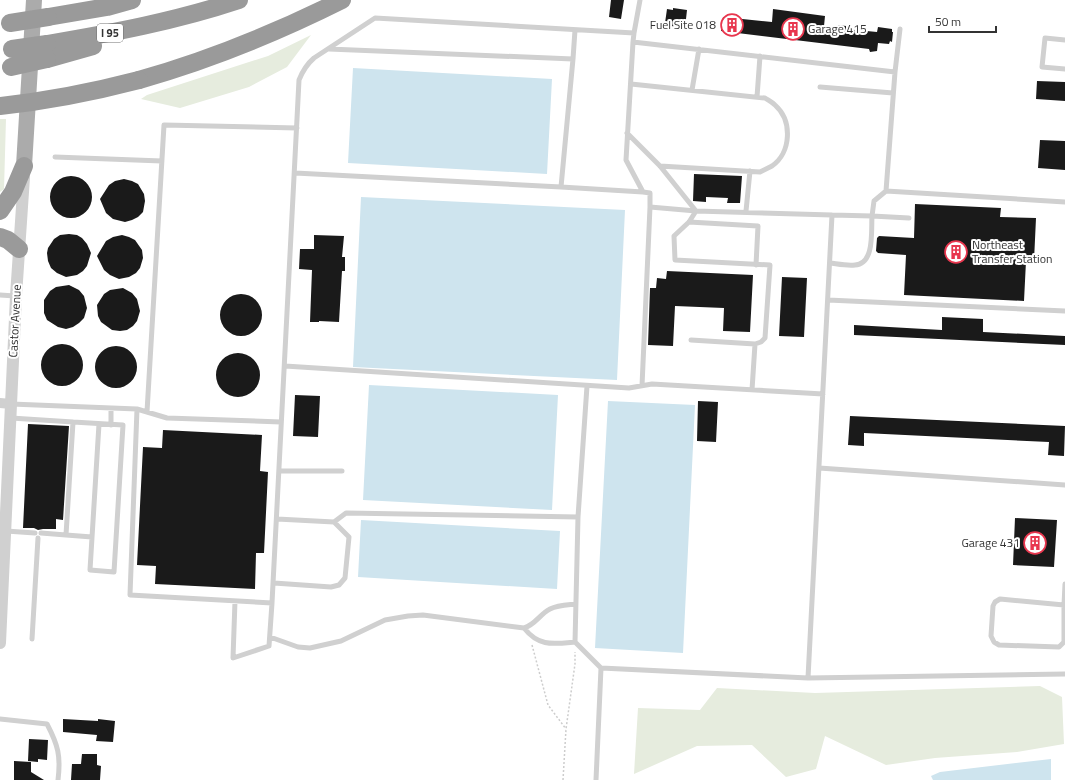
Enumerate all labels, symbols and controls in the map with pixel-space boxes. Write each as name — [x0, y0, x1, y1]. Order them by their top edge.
scale bar — [929, 8, 996, 34]
building icon: Fuel Site 018 — [719, 12, 745, 38]
text: 50 m — [935, 12, 961, 31]
place label: Fuel Site 018 — [650, 15, 716, 34]
building icon: Garage 415 — [780, 16, 806, 42]
place label: Garage 415 — [808, 19, 867, 38]
road number: I 95 — [97, 24, 123, 42]
place label: Northeast Transfer Station — [972, 235, 1052, 268]
building icon: Northeast Transfer Station — [943, 239, 969, 265]
street label: Castor Avenue — [3, 284, 26, 358]
building icon: Garage 431 — [1022, 530, 1048, 556]
place label: Garage 431 — [961, 533, 1020, 552]

